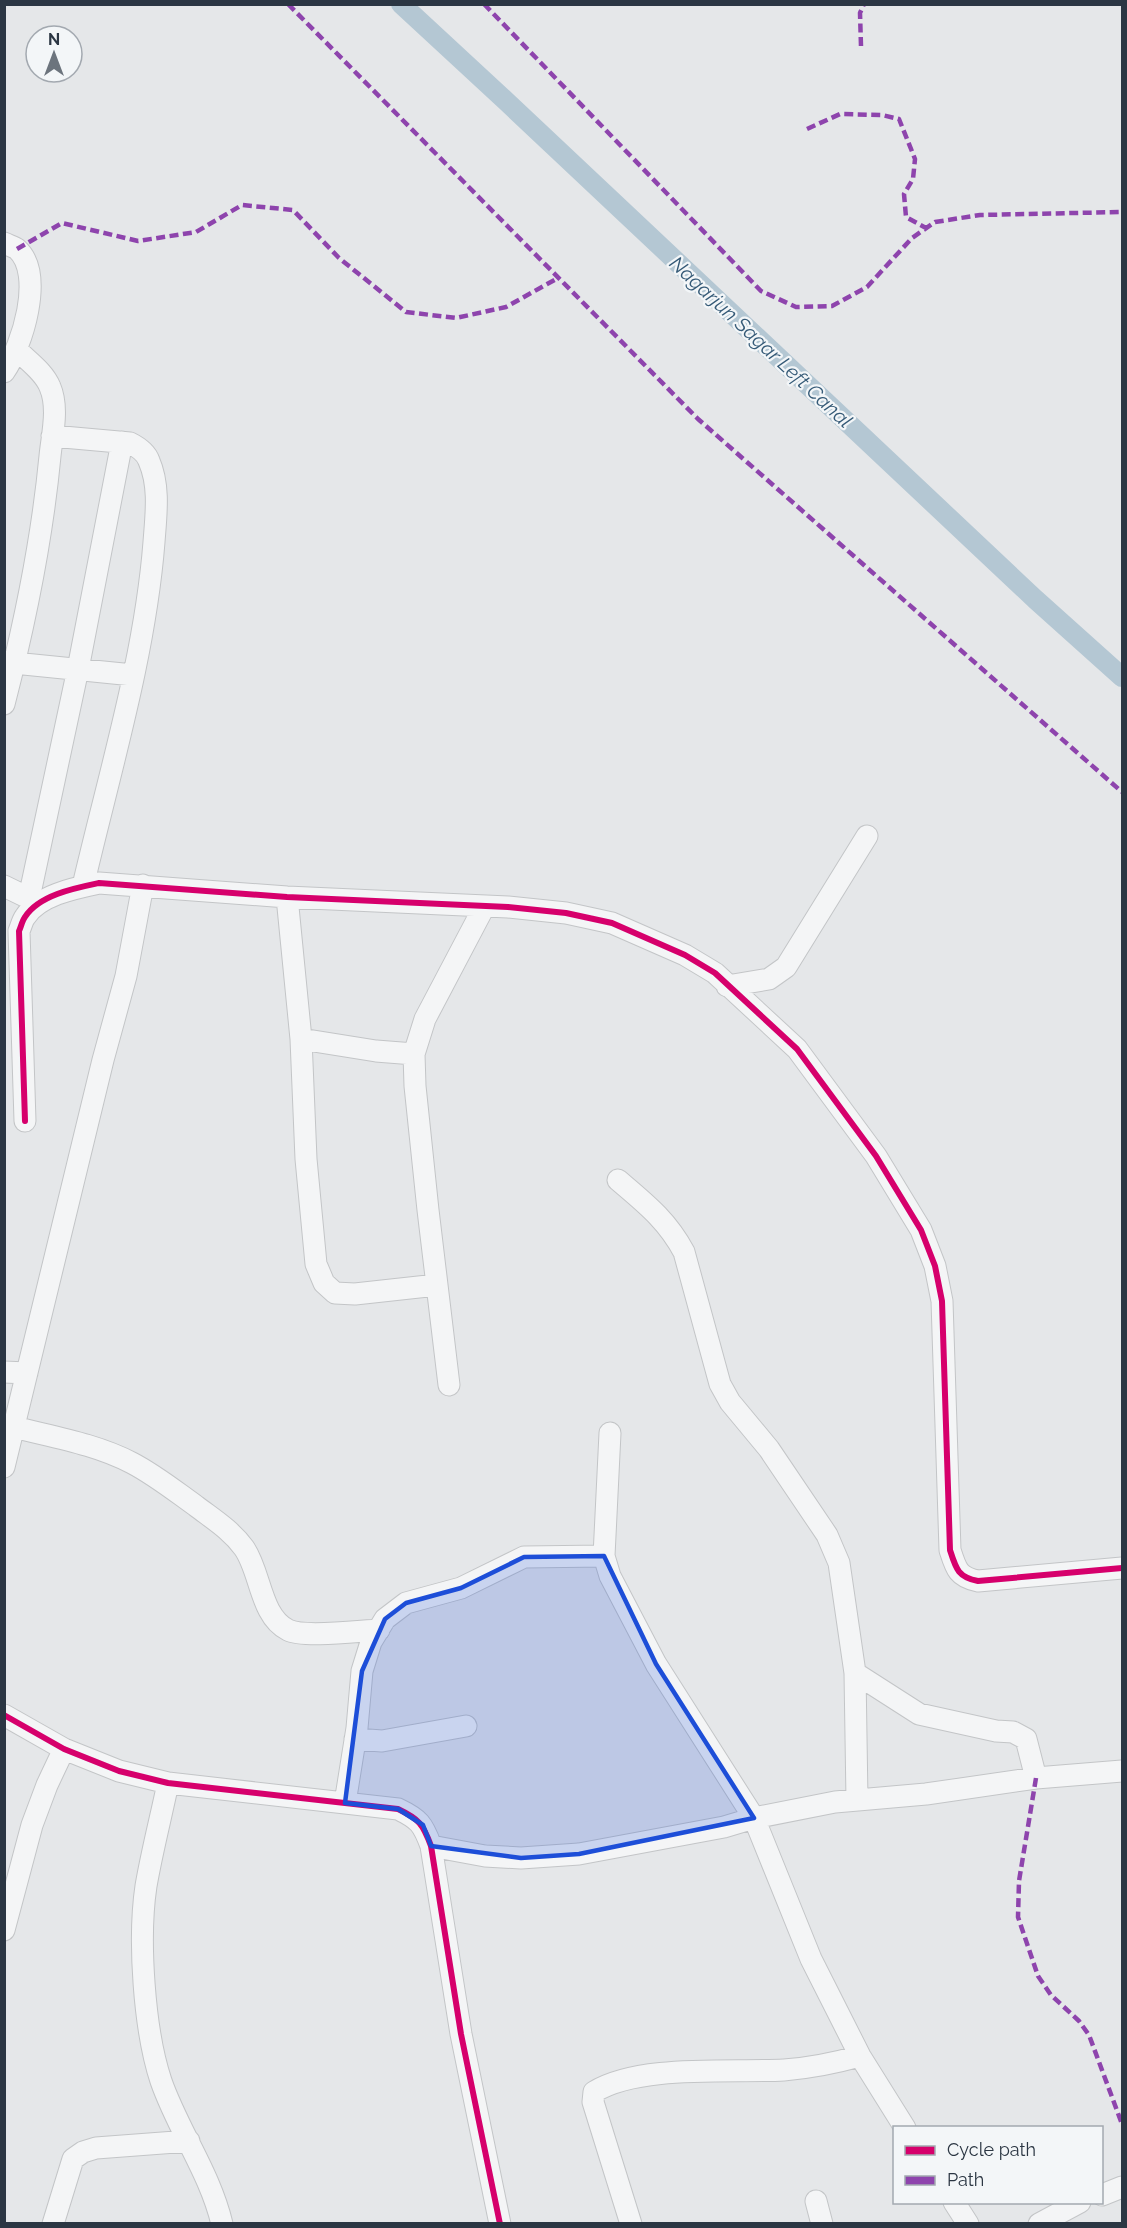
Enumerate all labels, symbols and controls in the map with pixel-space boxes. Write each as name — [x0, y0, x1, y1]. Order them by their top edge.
north arrow — [24, 24, 84, 84]
text: N — [48, 30, 60, 49]
water label: Nagarjun Sagar Left Canal — [665, 251, 857, 433]
legend — [893, 2126, 1103, 2204]
text: Cycle path — [947, 2139, 1036, 2160]
text: Path — [947, 2169, 984, 2190]

